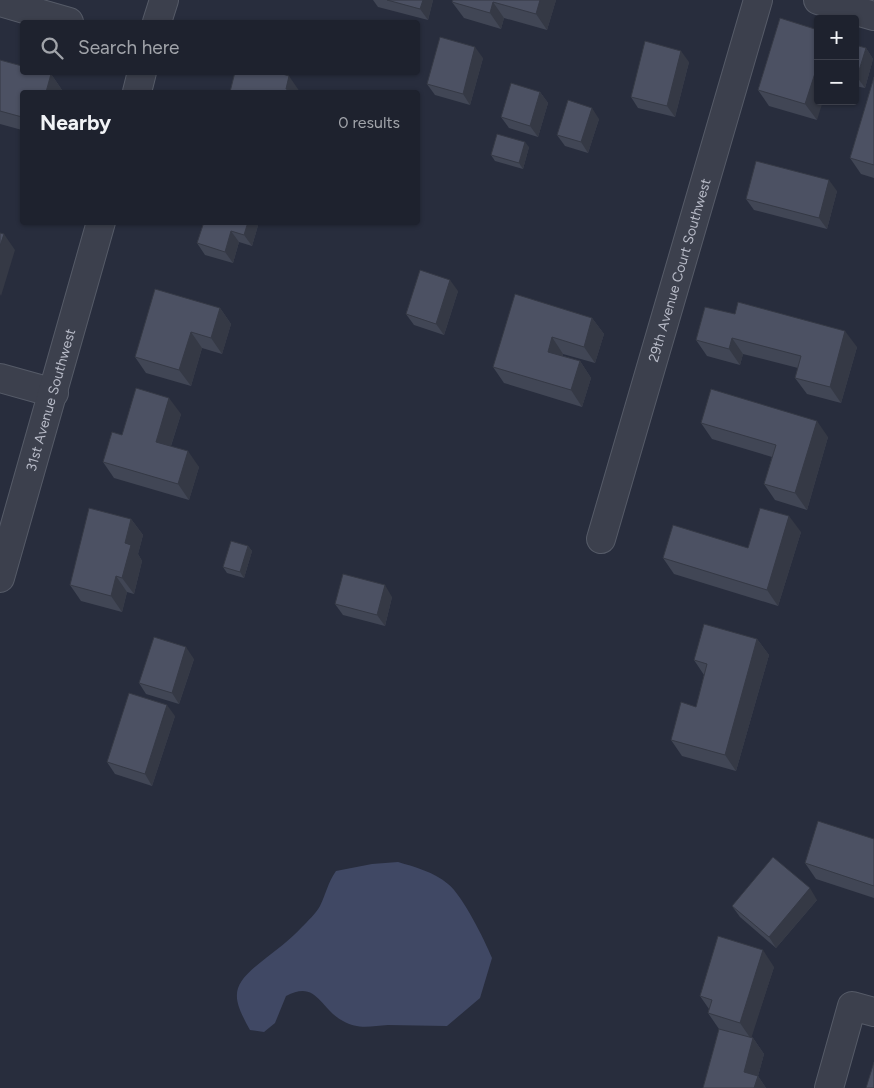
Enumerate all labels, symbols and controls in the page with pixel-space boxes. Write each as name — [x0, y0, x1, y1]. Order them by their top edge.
map controls — [814, 15, 859, 105]
button: + — [814, 15, 859, 60]
search box — [20, 20, 420, 75]
icon: search — [38, 34, 66, 62]
text: Search here — [78, 36, 180, 59]
button: − — [814, 60, 859, 105]
text: Nearby — [40, 110, 111, 135]
text: 0 results — [338, 113, 400, 132]
street label: 29th Avenue Court Southwest — [645, 176, 715, 364]
street label: 31st Avenue Southwest — [23, 327, 79, 473]

